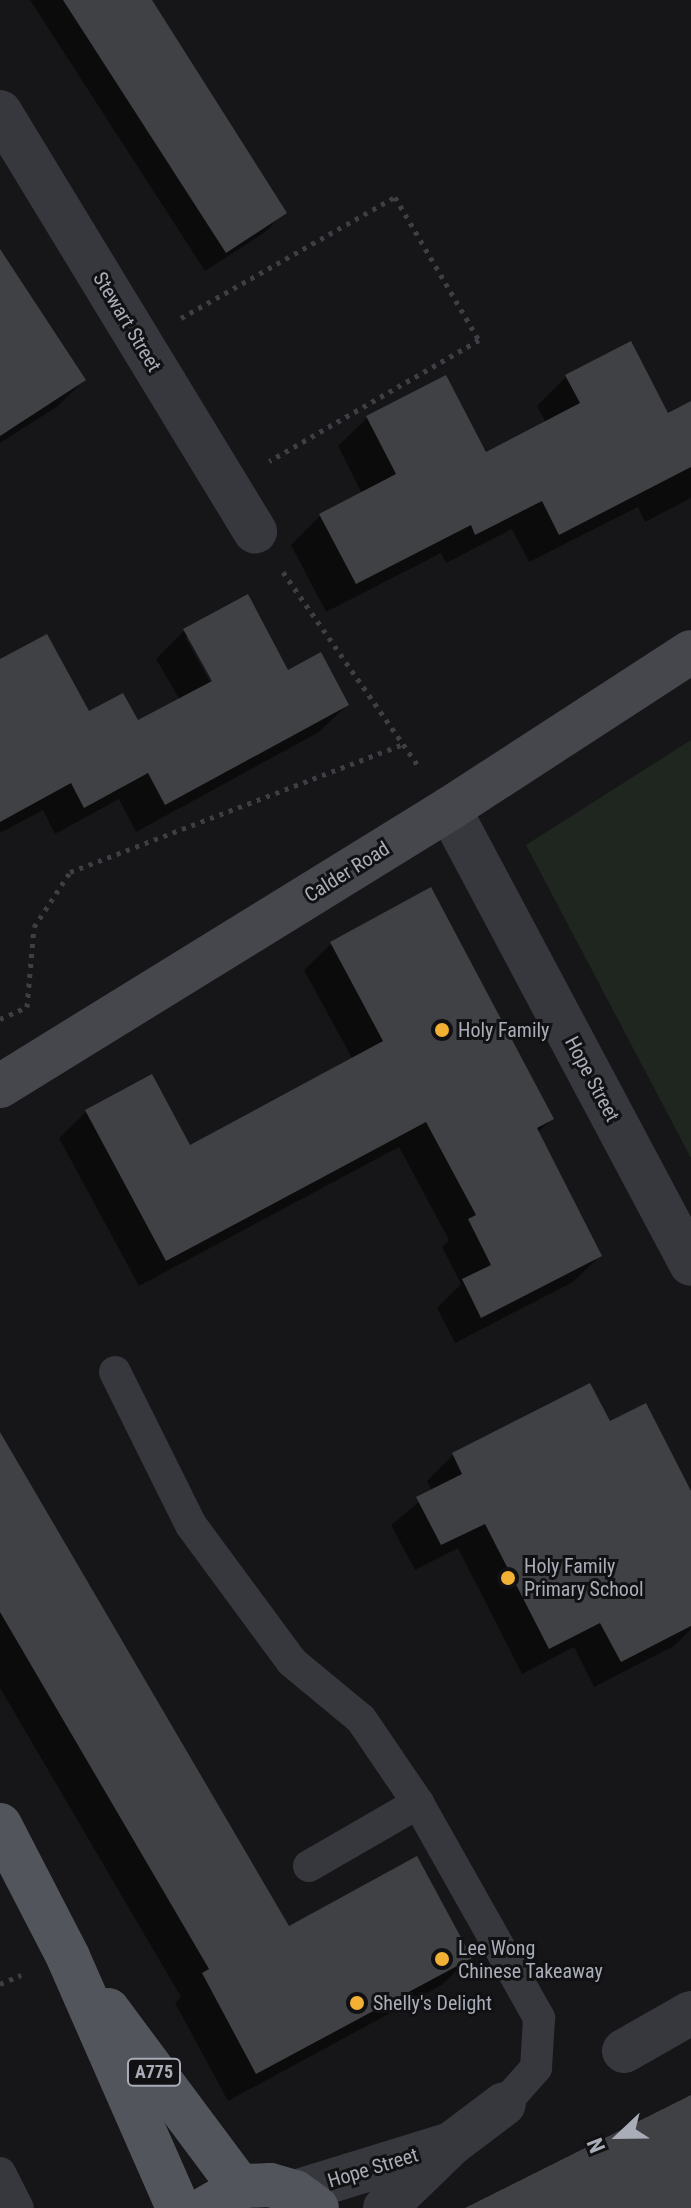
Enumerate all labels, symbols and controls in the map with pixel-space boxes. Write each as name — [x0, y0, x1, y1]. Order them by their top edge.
street label: Stewart Street — [88, 268, 166, 376]
street label: Calder Road — [300, 836, 394, 908]
place label: Holy Family — [458, 1018, 549, 1042]
marker: Holy Family — [433, 1021, 451, 1039]
street label: Hope Street — [560, 1032, 624, 1126]
place label: Holy Family Primary School — [524, 1554, 644, 1601]
marker: Holy Family Primary School — [499, 1569, 517, 1587]
place label: Lee Wong Chinese Takeaway — [458, 1936, 603, 1983]
marker: Lee Wong Chinese Takeaway — [433, 1950, 451, 1968]
place label: Shelly's Delight — [373, 1991, 492, 2015]
marker: Shelly's Delight — [348, 1994, 366, 2012]
road number: A775 — [126, 2058, 182, 2086]
north arrow — [579, 2096, 659, 2176]
text: N — [582, 2134, 610, 2156]
street label: Hope Street — [325, 2143, 421, 2193]

